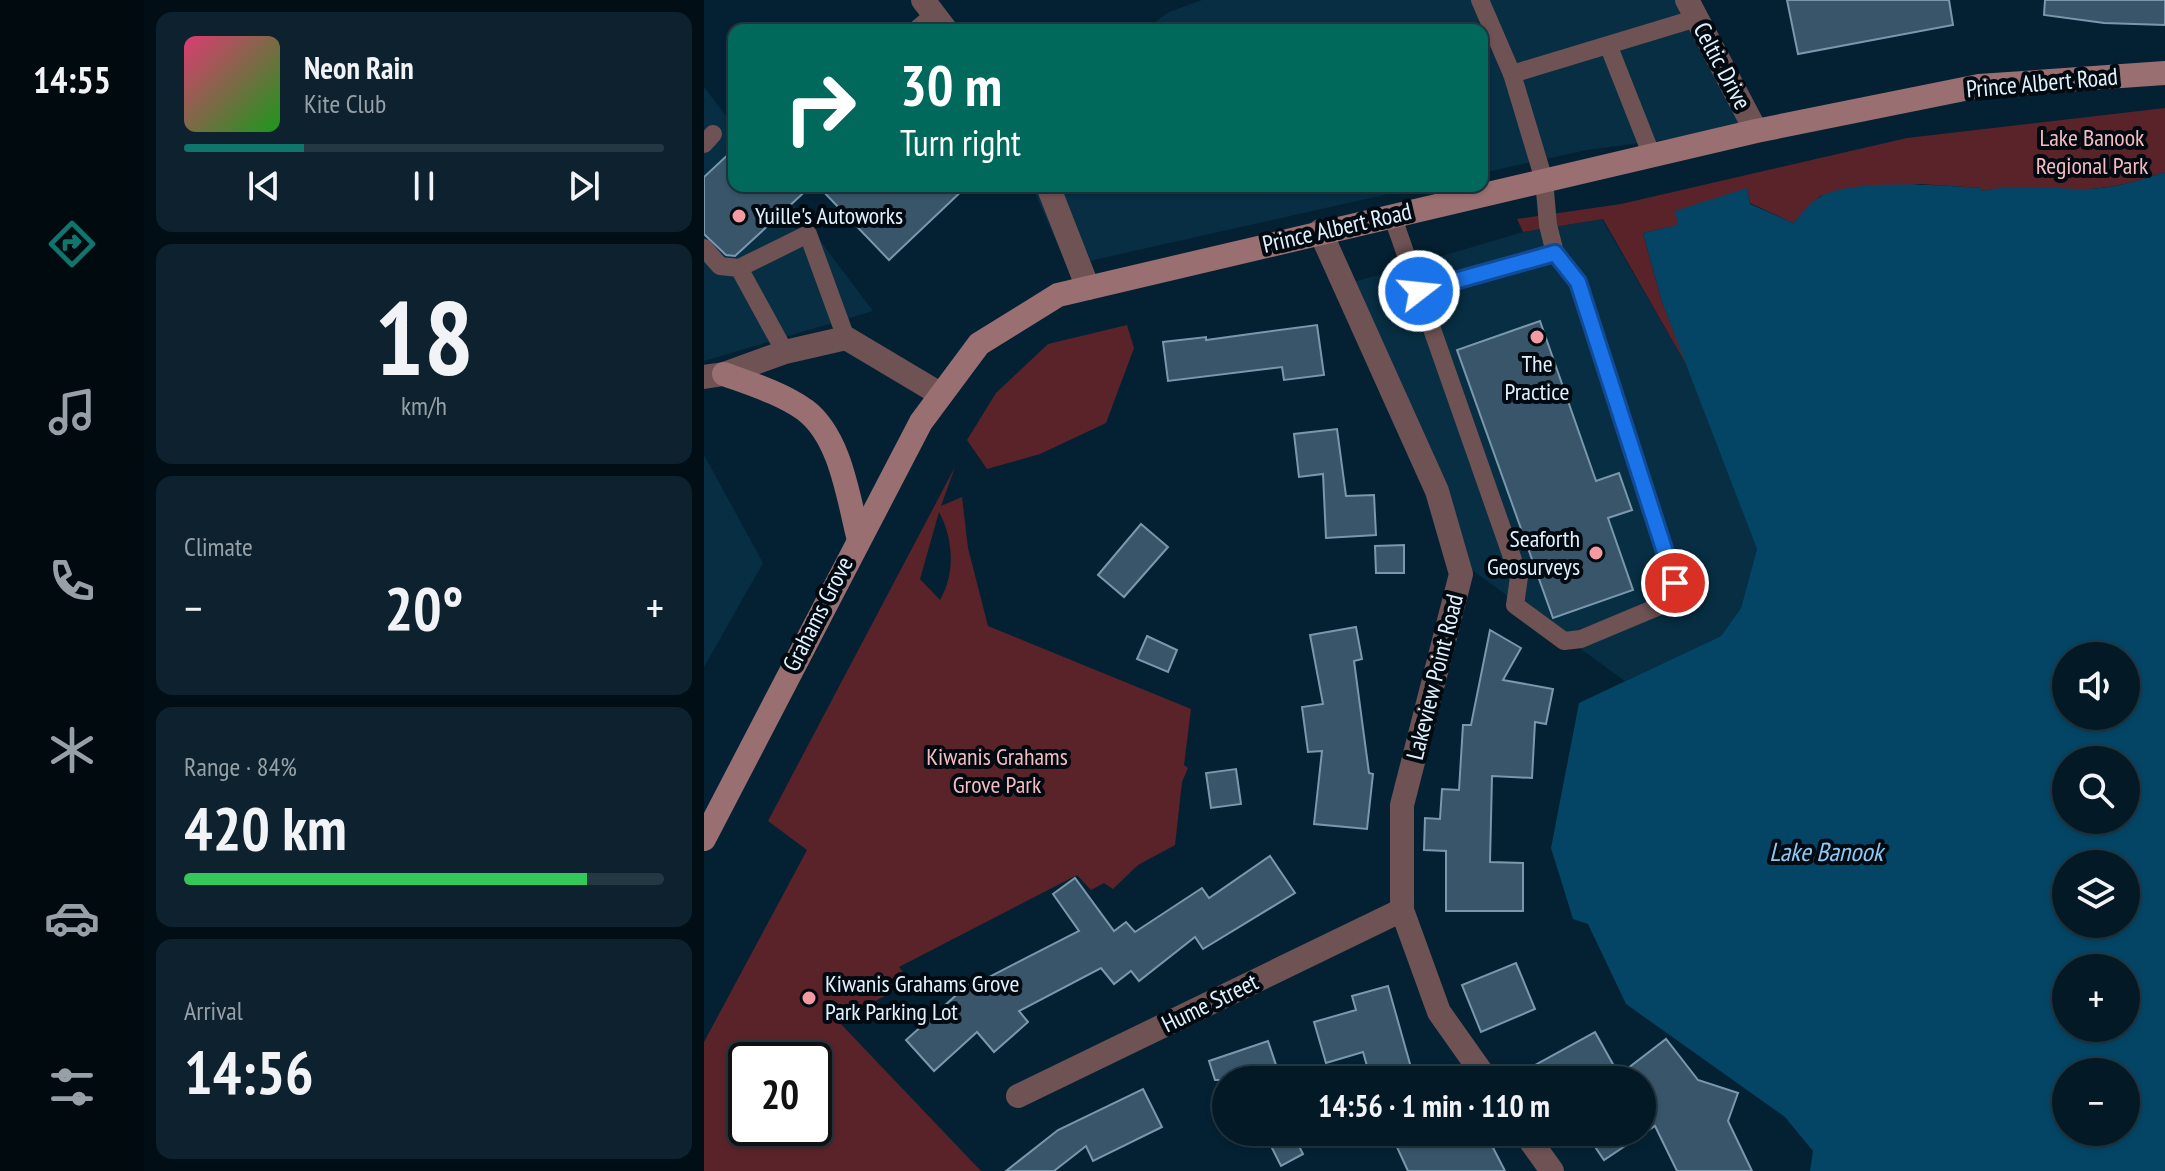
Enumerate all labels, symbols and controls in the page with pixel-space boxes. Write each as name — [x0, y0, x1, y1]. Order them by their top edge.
street label: Celtic Drive — [1687, 17, 1758, 115]
text: Neon Rain — [304, 48, 414, 87]
text: 30 m — [900, 49, 1002, 121]
text: 14:55 — [33, 56, 111, 103]
icon: right — [768, 56, 872, 160]
street label: Prince Albert Road — [1965, 60, 2119, 105]
text: Kite Club — [304, 87, 386, 120]
text: Turn right — [900, 119, 1021, 166]
park label: Lake Banook Regional Park — [2036, 122, 2149, 181]
icon: previous — [242, 164, 286, 208]
icon: pause — [402, 164, 446, 208]
icon: next — [562, 164, 606, 208]
street label: Prince Albert Road — [1259, 195, 1414, 260]
place label: Yuille's Autoworks — [755, 200, 903, 231]
marker: Yuille's Autoworks — [730, 207, 748, 225]
icon: directions — [44, 216, 100, 272]
position arrow — [1377, 249, 1461, 333]
text: 18 — [374, 269, 474, 404]
marker: The Practice — [1528, 328, 1546, 346]
place label: The Practice — [1505, 348, 1569, 407]
icon: music — [44, 384, 100, 440]
text: km/h — [401, 389, 447, 422]
place label: Seaforth Geosurveys — [1487, 523, 1580, 582]
text: Climate — [184, 530, 253, 563]
marker: Seaforth Geosurveys — [1587, 544, 1605, 562]
pin — [1641, 549, 1709, 617]
street label: Grahams Grove — [775, 551, 860, 676]
icon: phone — [44, 553, 100, 609]
icon: arrive — [1653, 561, 1697, 605]
text: 20° — [384, 569, 464, 647]
text: − — [184, 579, 202, 636]
text: + — [646, 579, 664, 636]
street label: Lakeview Point Road — [1399, 591, 1470, 763]
map controls — [2052, 642, 2140, 1146]
button: sound — [2052, 642, 2140, 730]
icon: climate — [44, 722, 100, 778]
park label: Kiwanis Grahams Grove Park — [926, 741, 1068, 800]
button: search — [2052, 746, 2140, 834]
text: Range · 84% — [184, 750, 297, 783]
text: 420 km — [184, 789, 347, 867]
water label: Lake Banook — [1769, 835, 1886, 868]
button: layers — [2052, 850, 2140, 938]
icon: car — [44, 890, 100, 946]
button: + — [2052, 954, 2140, 1042]
street label: Hume Street — [1156, 966, 1263, 1039]
place label: Kiwanis Grahams Grove Park Parking Lot — [825, 968, 1019, 1027]
marker: Kiwanis Grahams Grove Park Parking Lot — [800, 989, 818, 1007]
text: Arrival — [184, 994, 243, 1027]
text: 14:56 — [184, 1033, 314, 1111]
speed limit sign: 20 — [728, 1042, 832, 1146]
button: − — [2052, 1058, 2140, 1146]
icon: filters — [44, 1059, 100, 1115]
text: 14:56 · 1 min · 110 m — [1318, 1086, 1550, 1125]

